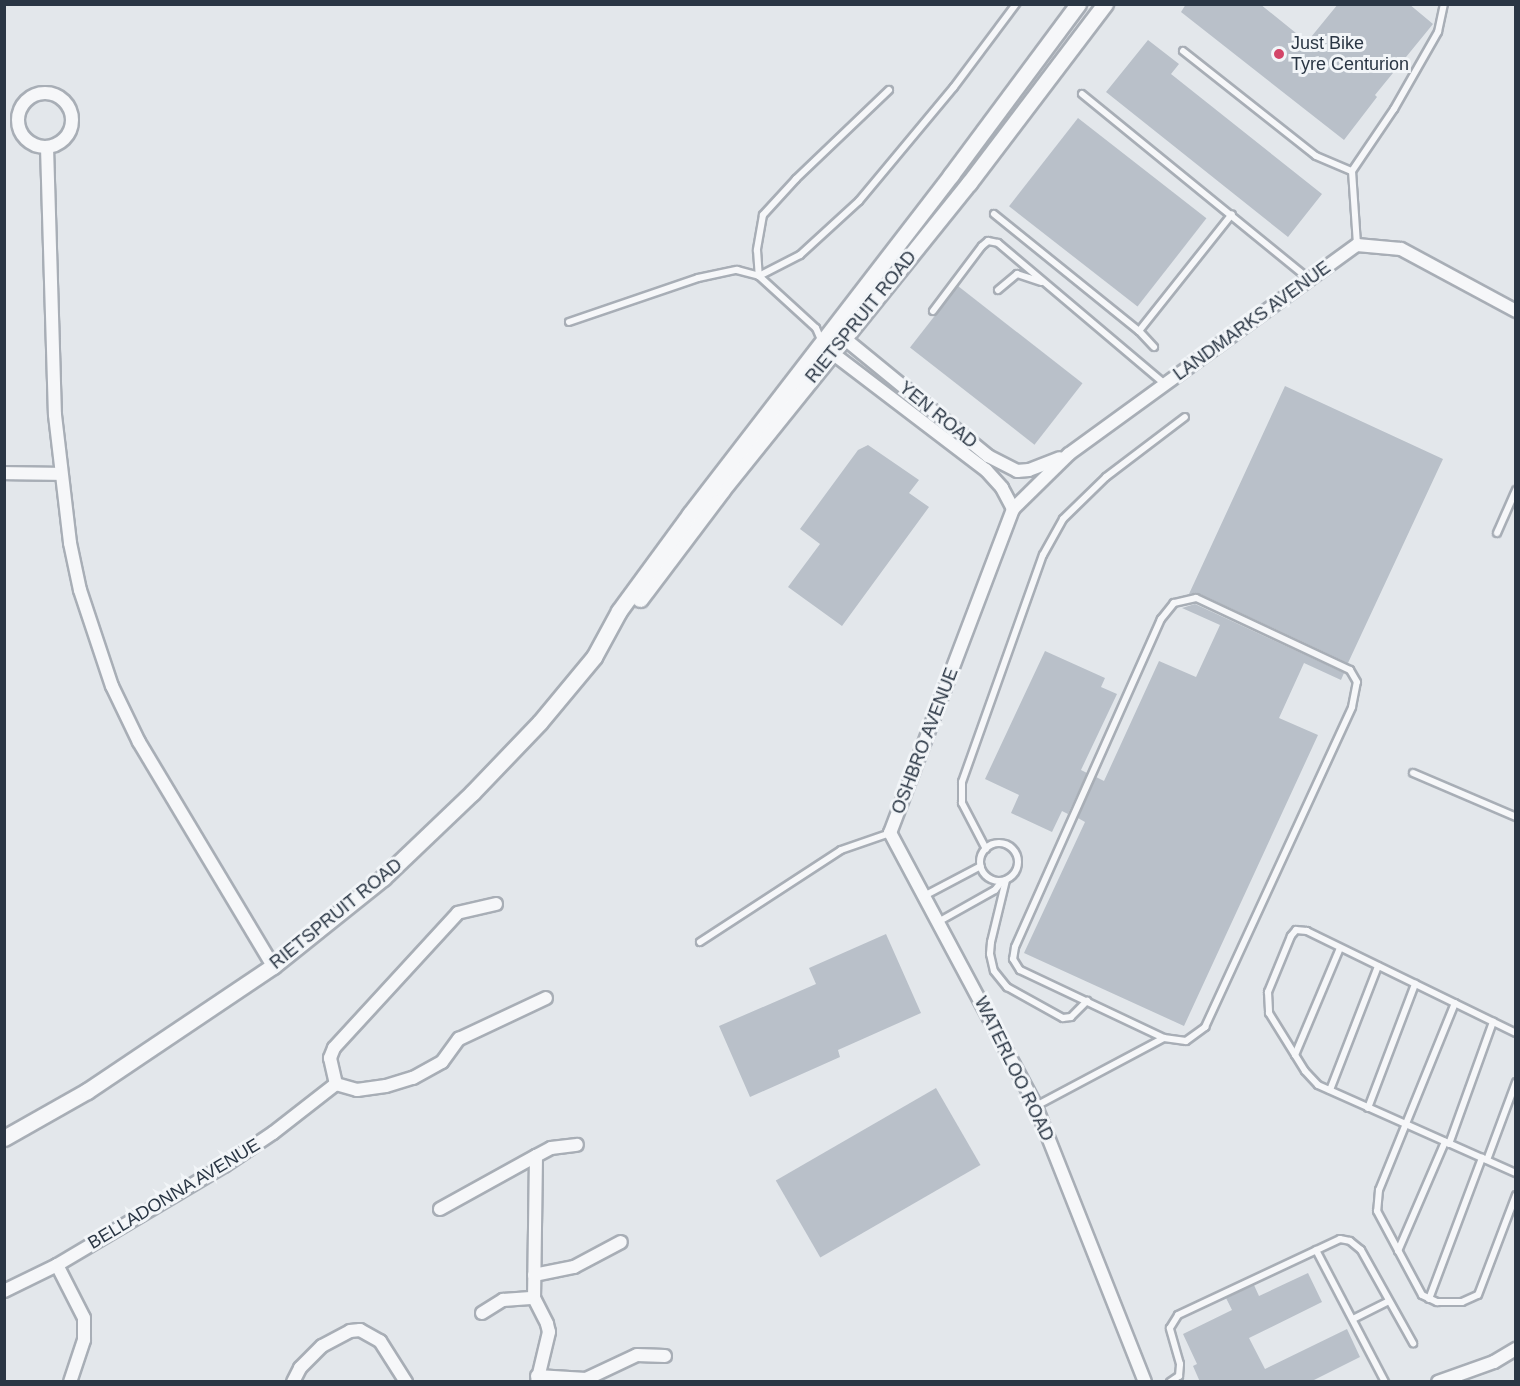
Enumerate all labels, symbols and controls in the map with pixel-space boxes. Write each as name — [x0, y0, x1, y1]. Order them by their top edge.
place label: Just Bike Tyre Centurion — [1291, 33, 1409, 76]
marker: Just Bike Tyre Centurion — [1272, 47, 1286, 61]
street label: RIETSPRUIT ROAD — [801, 246, 921, 388]
street label: LANDMARKS AVENUE — [1169, 257, 1335, 385]
street label: YEN ROAD — [895, 377, 981, 453]
street label: OSHBRO AVENUE — [887, 664, 963, 818]
street label: RIETSPRUIT ROAD — [265, 854, 407, 974]
street label: WATERLOO ROAD — [970, 993, 1058, 1145]
street label: BELLADONNA AVENUE — [83, 1134, 265, 1254]

